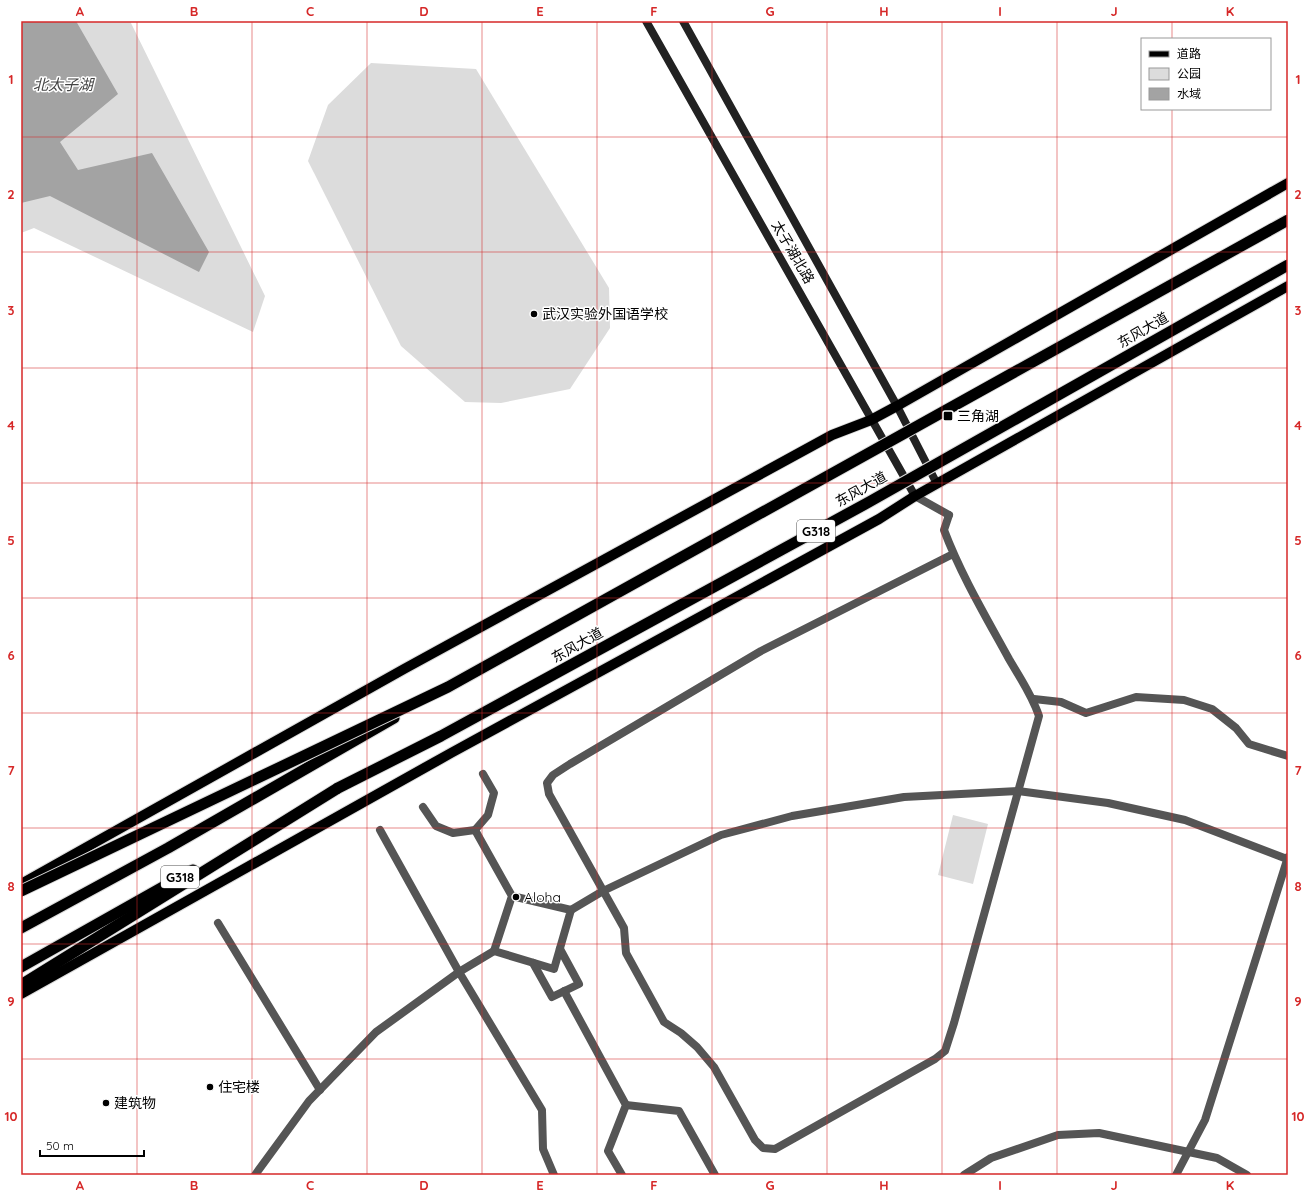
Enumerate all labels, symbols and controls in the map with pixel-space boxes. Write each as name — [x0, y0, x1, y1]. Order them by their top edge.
text: A — [76, 3, 85, 19]
text: B — [190, 3, 198, 19]
text: C — [306, 3, 314, 19]
text: D — [419, 3, 429, 19]
text: E — [536, 3, 544, 19]
text: F — [650, 3, 658, 19]
text: G — [765, 3, 775, 19]
text: H — [879, 3, 889, 19]
text: I — [998, 3, 1002, 19]
text: J — [1110, 3, 1118, 19]
text: K — [1226, 3, 1235, 19]
legend — [1141, 38, 1271, 110]
text: 道路 — [1177, 46, 1201, 61]
text: 公园 — [1177, 66, 1201, 81]
text: 1 — [8, 71, 14, 87]
text: 1 — [1295, 71, 1301, 87]
water label: 北太子湖 — [33, 75, 95, 94]
text: 水域 — [1177, 86, 1201, 101]
text: 2 — [7, 186, 15, 202]
text: 2 — [1294, 186, 1302, 202]
street label: 太子湖北路 — [768, 217, 818, 287]
text: 3 — [8, 302, 15, 318]
text: 3 — [1295, 302, 1302, 318]
place label: 武汉实验外国语学校 — [542, 305, 668, 323]
street label: 东风大道 — [1114, 308, 1172, 352]
marker: 武汉实验外国语学校 — [529, 309, 539, 319]
place label: 三角湖 — [957, 407, 999, 425]
marker: 三角湖 — [942, 410, 954, 422]
text: 4 — [7, 417, 15, 433]
text: 4 — [1294, 417, 1302, 433]
street label: 东风大道 — [832, 468, 890, 510]
road number: G318 — [797, 520, 835, 542]
text: 5 — [7, 532, 15, 548]
text: 5 — [1294, 532, 1302, 548]
street label: 东风大道 — [548, 624, 606, 666]
text: 6 — [7, 647, 15, 663]
text: 6 — [1294, 647, 1302, 663]
text: 7 — [7, 762, 15, 778]
text: 7 — [1294, 762, 1302, 778]
road number: G318 — [161, 866, 199, 888]
text: 8 — [7, 878, 15, 894]
text: 8 — [1294, 878, 1302, 894]
place label: Aloha — [524, 888, 561, 906]
marker: Aloha — [511, 892, 521, 902]
text: 9 — [7, 993, 15, 1009]
text: 9 — [1294, 993, 1302, 1009]
place label: 住宅楼 — [218, 1078, 260, 1096]
marker: 住宅楼 — [205, 1082, 215, 1092]
place label: 建筑物 — [114, 1094, 156, 1112]
marker: 建筑物 — [101, 1098, 111, 1108]
text: 10 — [4, 1108, 18, 1124]
text: 10 — [1291, 1108, 1305, 1124]
scale bar — [40, 1132, 144, 1158]
text: 50 m — [46, 1138, 74, 1153]
text: A — [76, 1177, 85, 1193]
text: B — [190, 1177, 198, 1193]
text: C — [306, 1177, 314, 1193]
text: D — [419, 1177, 429, 1193]
text: E — [536, 1177, 544, 1193]
text: F — [650, 1177, 658, 1193]
text: G — [765, 1177, 775, 1193]
text: H — [879, 1177, 889, 1193]
text: I — [998, 1177, 1002, 1193]
text: J — [1110, 1177, 1118, 1193]
text: K — [1226, 1177, 1235, 1193]

